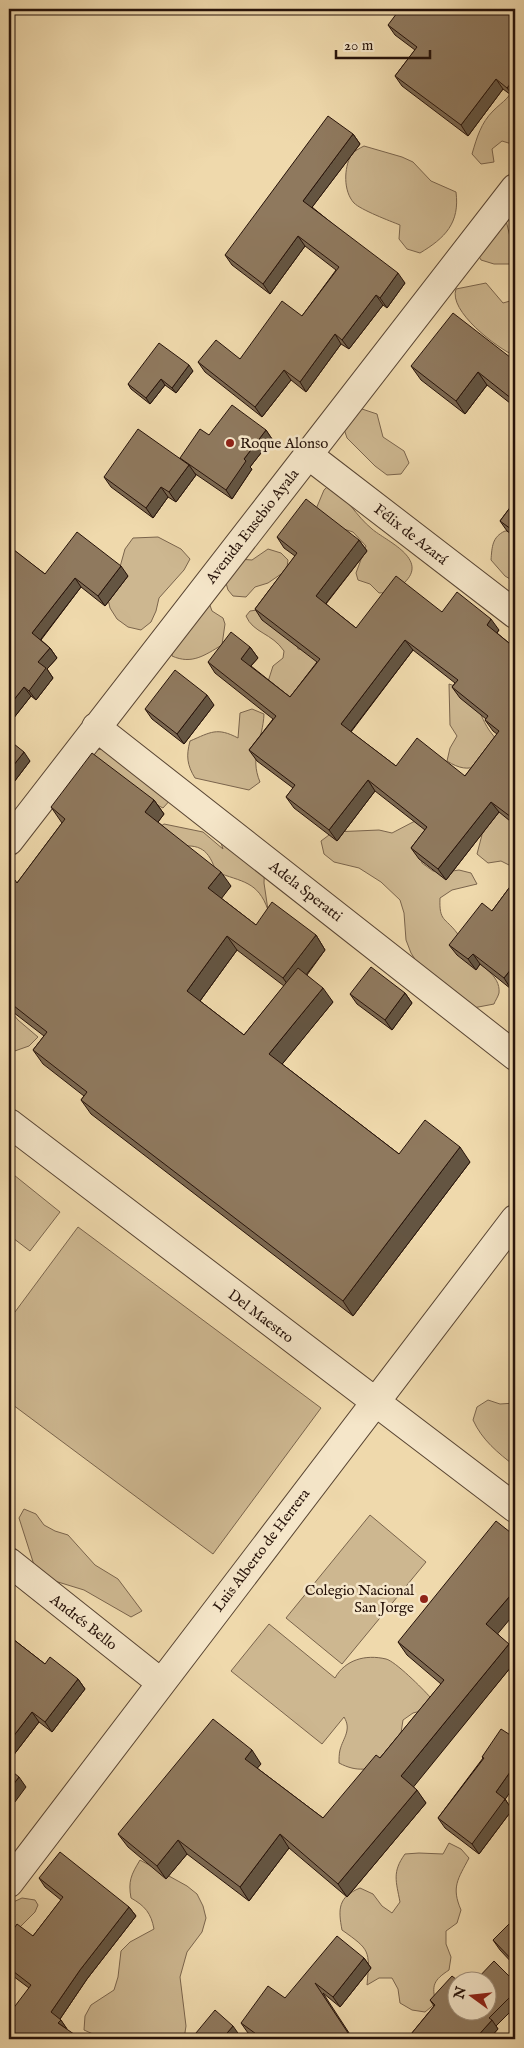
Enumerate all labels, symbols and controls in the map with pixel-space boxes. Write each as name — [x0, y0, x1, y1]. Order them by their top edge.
scale bar — [336, 28, 430, 60]
text: 20 m — [344, 36, 374, 55]
place label: Roque Alonso — [240, 434, 328, 453]
marker: Roque Alonso — [224, 437, 236, 449]
street label: Avenida Eusebio Ayala — [201, 465, 303, 588]
street label: Félix de Azará — [370, 500, 452, 570]
street label: Adela Speratti — [264, 856, 346, 926]
street label: Del Maestro — [224, 1285, 297, 1347]
street label: Luis Alberto de Herrera — [209, 1484, 314, 1616]
place label: Colegio Nacional San Jorge — [305, 1581, 415, 1617]
street label: Andrés Bello — [45, 1590, 121, 1655]
marker: Colegio Nacional San Jorge — [418, 1593, 430, 1605]
north arrow — [446, 1970, 496, 2020]
text: N — [450, 1985, 471, 2002]

